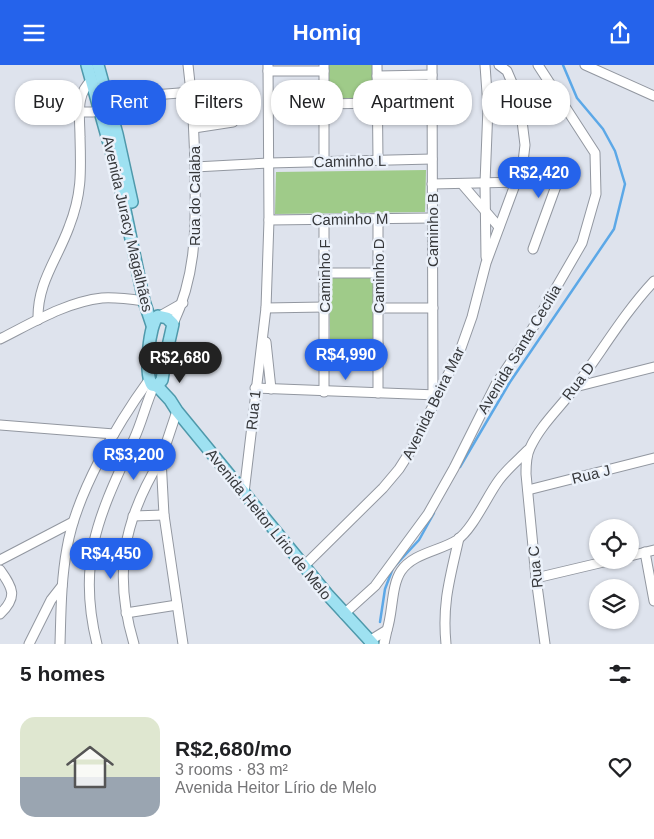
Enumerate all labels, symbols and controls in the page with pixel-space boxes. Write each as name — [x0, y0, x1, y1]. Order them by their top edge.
icon: menu — [20, 19, 48, 47]
icon: share — [606, 19, 634, 47]
text: Homiq — [293, 20, 361, 45]
chip: Buy — [15, 80, 82, 125]
chip: Rent — [92, 80, 166, 125]
chip: Filters — [176, 80, 261, 125]
chip: New — [271, 80, 343, 125]
chip: Apartment — [353, 80, 472, 125]
chip: House — [482, 80, 570, 125]
street label: Avenida Juracy Magalhães — [99, 134, 157, 314]
street label: Rua do Calaba — [186, 145, 203, 246]
street label: Caminho L — [314, 152, 386, 170]
pin: R$2,420 — [493, 157, 585, 199]
text: R$2,420 — [509, 164, 569, 181]
street label: Caminho B — [424, 193, 441, 267]
street label: Caminho M — [312, 210, 388, 228]
street label: Caminho D — [370, 238, 387, 314]
street label: Caminho F — [316, 239, 333, 313]
street label: Avenida Santa Cecília — [474, 281, 565, 417]
pin: R$4,990 — [300, 339, 392, 381]
pin: R$2,680 — [134, 341, 226, 384]
street label: Avenida Beira Mar — [398, 344, 468, 462]
text: R$4,990 — [316, 346, 376, 363]
text: R$2,680 — [150, 349, 210, 366]
street label: Rua D — [558, 359, 598, 403]
street label: Rua 1 — [242, 389, 264, 431]
pin: R$3,200 — [88, 439, 180, 481]
street label: Avenida Heitor Lírio de Melo — [203, 445, 335, 603]
text: R$3,200 — [104, 446, 164, 463]
street label: Rua J — [570, 461, 612, 487]
map controls — [589, 519, 639, 629]
button: locate — [589, 519, 639, 569]
pin: R$4,450 — [65, 537, 157, 580]
text: R$4,450 — [81, 545, 141, 562]
street label: Rua C — [524, 545, 546, 589]
button: layers — [589, 579, 639, 629]
icon: filters — [606, 660, 634, 688]
text: 5 homes — [20, 662, 105, 685]
icon: home — [60, 737, 120, 797]
text: R$2,680/mo — [175, 737, 292, 760]
icon: heart — [606, 753, 634, 781]
text: 3 rooms · 83 m² — [175, 761, 288, 778]
text: Avenida Heitor Lírio de Melo — [175, 779, 377, 796]

